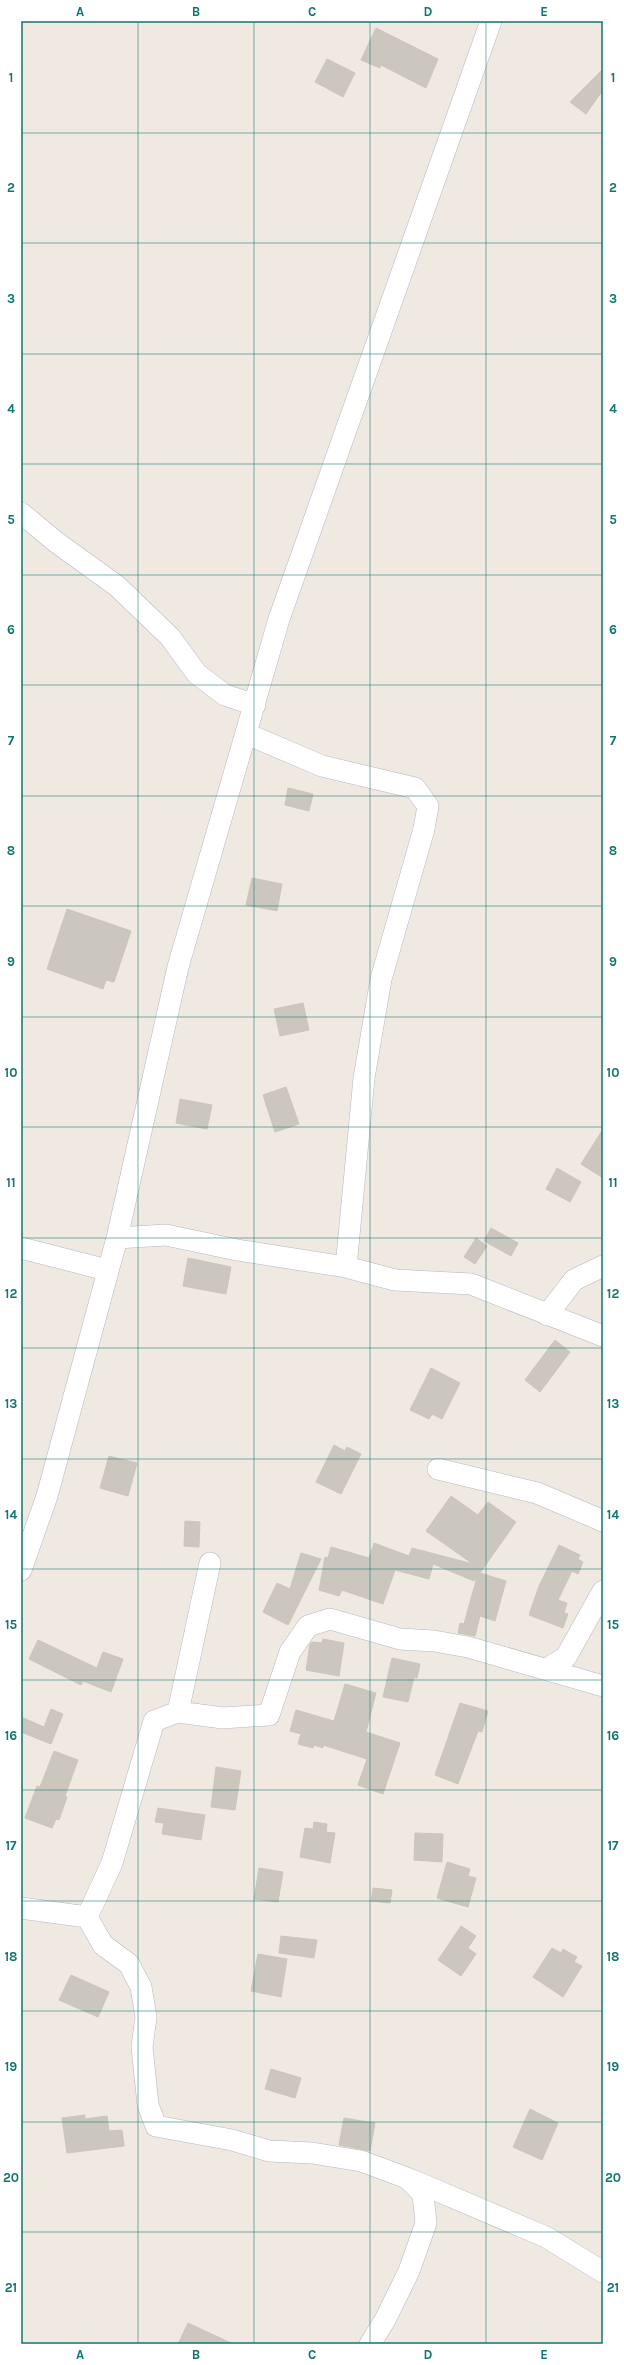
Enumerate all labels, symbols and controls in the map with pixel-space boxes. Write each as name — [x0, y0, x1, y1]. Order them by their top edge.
text: A — [76, 4, 84, 19]
text: B — [192, 4, 200, 19]
text: C — [308, 4, 316, 19]
text: D — [424, 4, 433, 19]
text: E — [540, 4, 548, 19]
text: 1 — [9, 70, 13, 85]
text: 1 — [611, 70, 615, 85]
text: 2 — [7, 180, 15, 195]
text: 2 — [609, 180, 617, 195]
text: 3 — [7, 291, 15, 306]
text: 3 — [609, 291, 617, 306]
text: 4 — [7, 401, 15, 416]
text: 4 — [609, 401, 617, 416]
text: 5 — [7, 512, 15, 527]
text: 5 — [609, 512, 617, 527]
text: 6 — [7, 622, 15, 637]
text: 6 — [609, 622, 617, 637]
text: 7 — [8, 733, 15, 748]
text: 7 — [610, 733, 617, 748]
text: 8 — [7, 843, 15, 858]
text: 8 — [609, 843, 617, 858]
text: 9 — [7, 954, 15, 969]
text: 9 — [609, 954, 617, 969]
text: 10 — [5, 1065, 17, 1080]
text: 10 — [607, 1065, 619, 1080]
text: 11 — [6, 1175, 16, 1190]
text: 11 — [608, 1175, 618, 1190]
text: 12 — [5, 1286, 17, 1301]
text: 12 — [607, 1286, 619, 1301]
text: 13 — [5, 1396, 17, 1411]
text: 13 — [607, 1396, 619, 1411]
text: 14 — [5, 1507, 17, 1522]
text: 14 — [607, 1507, 619, 1522]
text: 15 — [5, 1617, 18, 1632]
text: 15 — [607, 1617, 620, 1632]
text: 16 — [5, 1728, 17, 1743]
text: 16 — [607, 1728, 619, 1743]
text: 17 — [5, 1838, 17, 1853]
text: 17 — [607, 1838, 619, 1853]
text: 18 — [4, 1949, 18, 1964]
text: 18 — [606, 1949, 620, 1964]
text: 19 — [5, 2059, 17, 2074]
text: 19 — [607, 2059, 619, 2074]
text: 20 — [3, 2170, 19, 2185]
text: 20 — [605, 2170, 621, 2185]
text: 21 — [5, 2280, 17, 2295]
text: 21 — [607, 2280, 619, 2295]
text: A — [76, 2347, 84, 2362]
text: B — [192, 2347, 200, 2362]
text: C — [308, 2347, 316, 2362]
text: D — [424, 2347, 433, 2362]
text: E — [540, 2347, 548, 2362]

